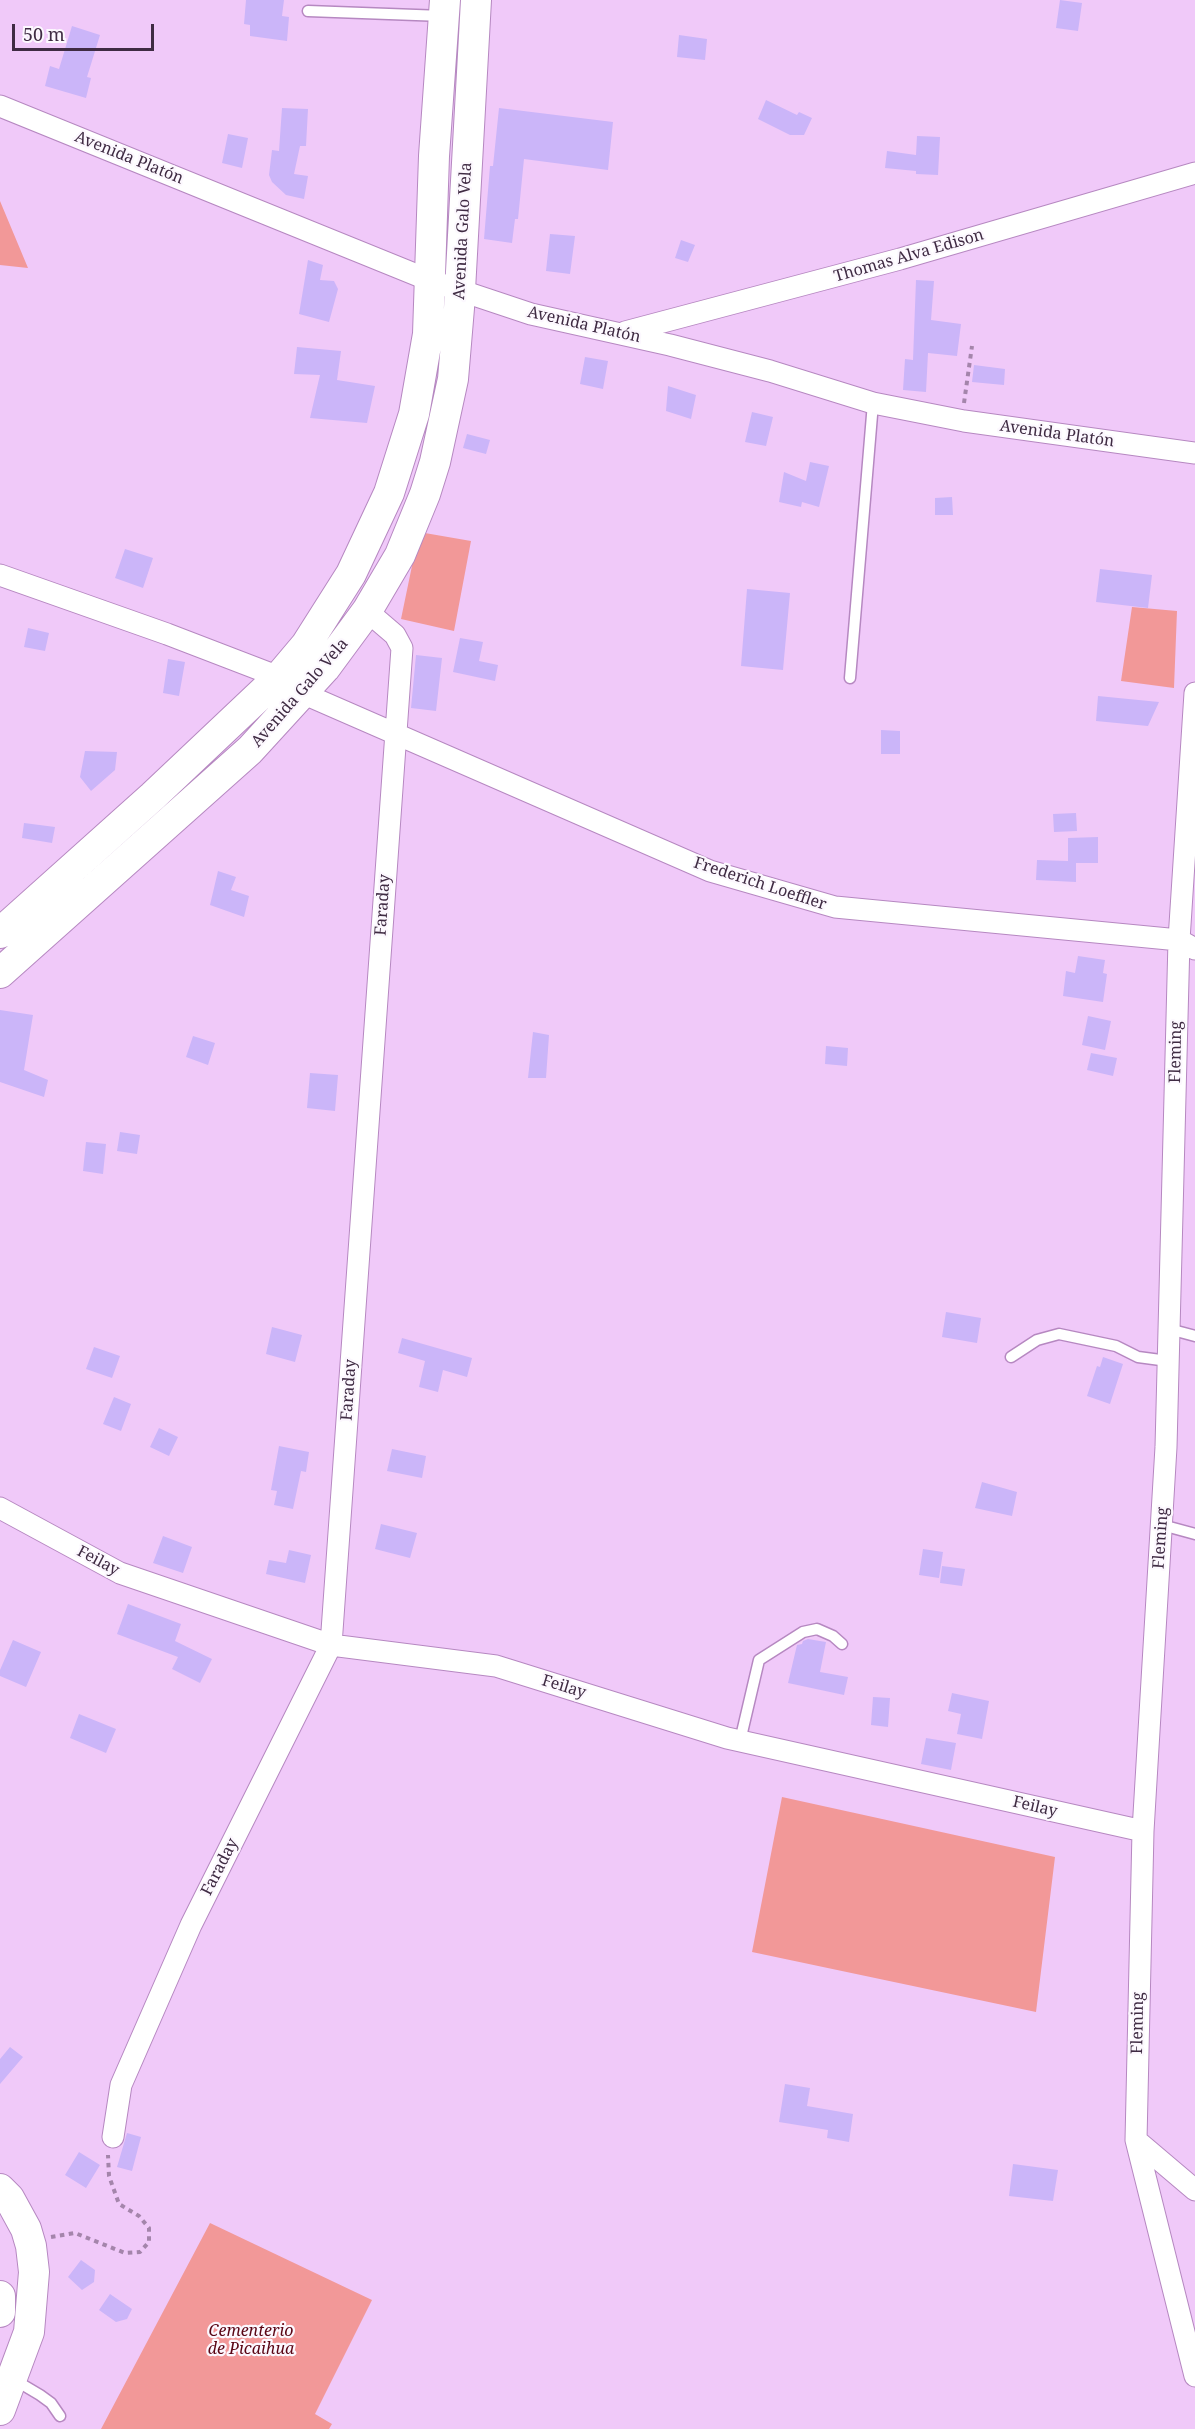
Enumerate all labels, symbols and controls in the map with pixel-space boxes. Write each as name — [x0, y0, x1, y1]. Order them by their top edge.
scale bar — [15, 12, 158, 50]
text: 50 m — [23, 22, 65, 46]
street label: Avenida Platón — [72, 127, 186, 189]
street label: Avenida Galo Vela — [450, 162, 476, 300]
street label: Thomas Alva Edison — [832, 225, 986, 287]
street label: Avenida Platón — [526, 303, 642, 347]
street label: Avenida Platón — [999, 416, 1115, 452]
street label: Avenida Galo Vela — [248, 635, 352, 751]
street label: Frederich Loeffler — [691, 853, 829, 915]
street label: Faraday — [371, 874, 395, 936]
street label: Fleming — [1166, 1021, 1186, 1083]
street label: Faraday — [337, 1359, 361, 1421]
street label: Fleming — [1149, 1506, 1173, 1570]
street label: Feilay — [74, 1542, 122, 1580]
street label: Feilay — [540, 1671, 588, 1703]
street label: Feilay — [1011, 1793, 1059, 1821]
street label: Faraday — [197, 1835, 243, 1899]
street label: Fleming — [1128, 1992, 1148, 2054]
park label: Cementerio de Picaihua — [208, 2321, 294, 2359]

